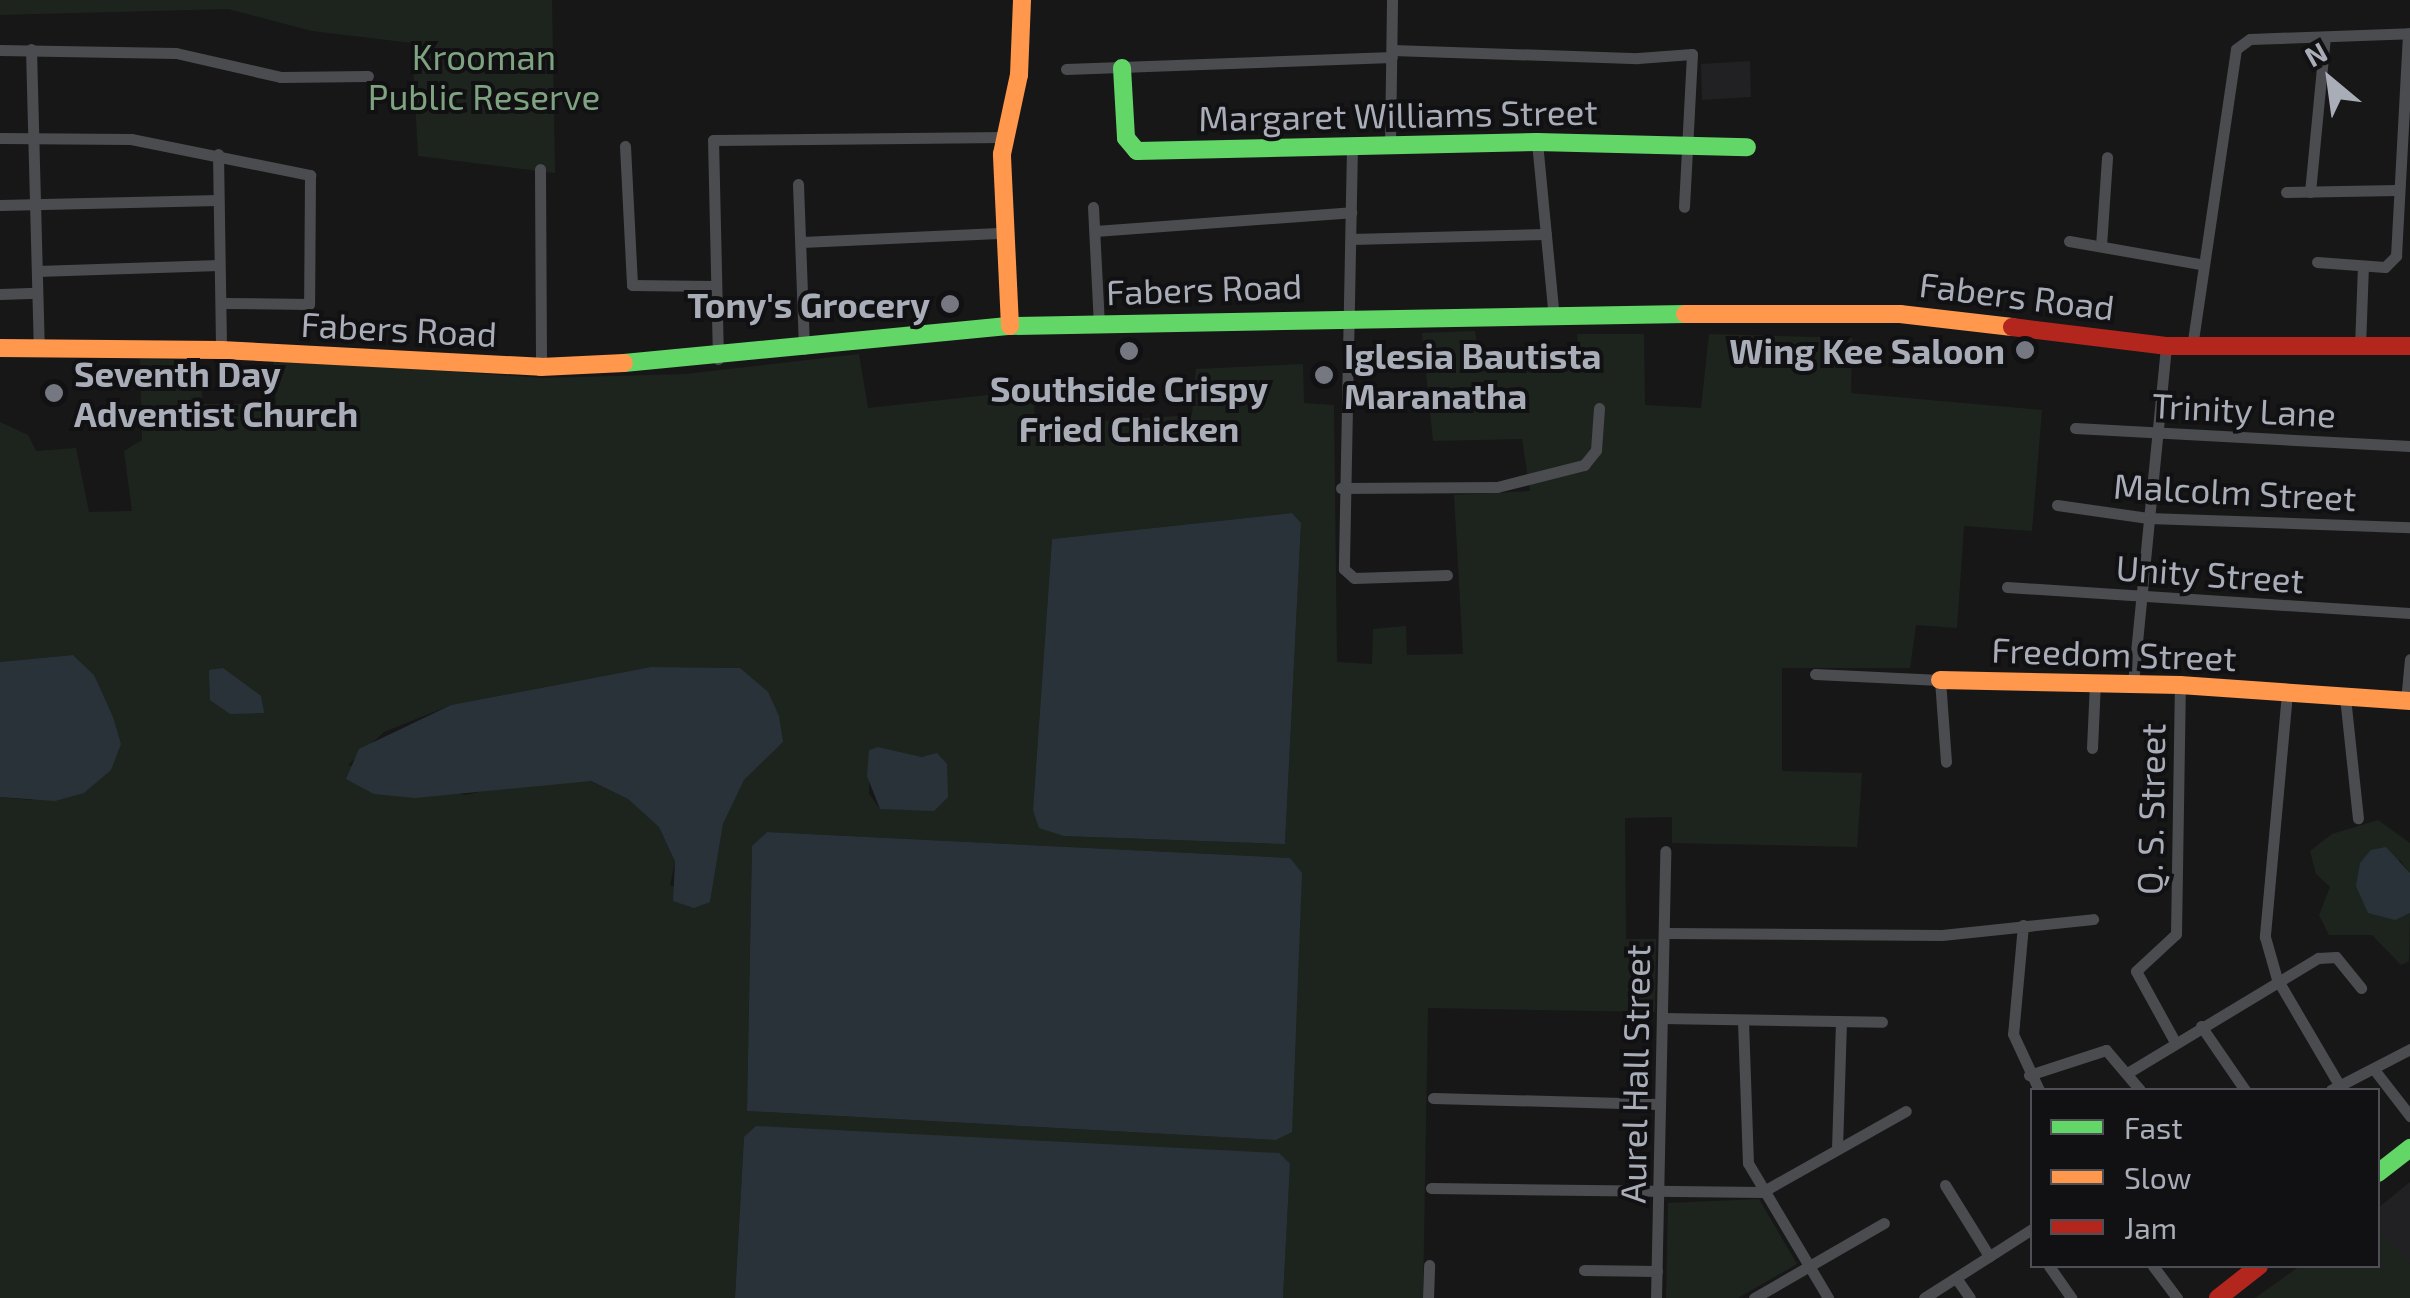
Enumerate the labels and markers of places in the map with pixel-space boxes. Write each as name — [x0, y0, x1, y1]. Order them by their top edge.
place label: Tony's Grocery — [687, 283, 930, 325]
marker: Tony's Grocery — [939, 293, 961, 315]
place label: Wing Kee Saloon — [1729, 329, 2005, 371]
place label: Iglesia Bautista Maranatha — [1344, 334, 1602, 416]
marker: Wing Kee Saloon — [2014, 339, 2036, 361]
marker: Southside Crispy Fried Chicken — [1118, 340, 1140, 362]
place label: Seventh Day Adventist Church — [74, 352, 358, 434]
marker: Iglesia Bautista Maranatha — [1313, 364, 1335, 386]
place label: Southside Crispy Fried Chicken — [990, 367, 1268, 449]
marker: Seventh Day Adventist Church — [43, 382, 65, 404]

